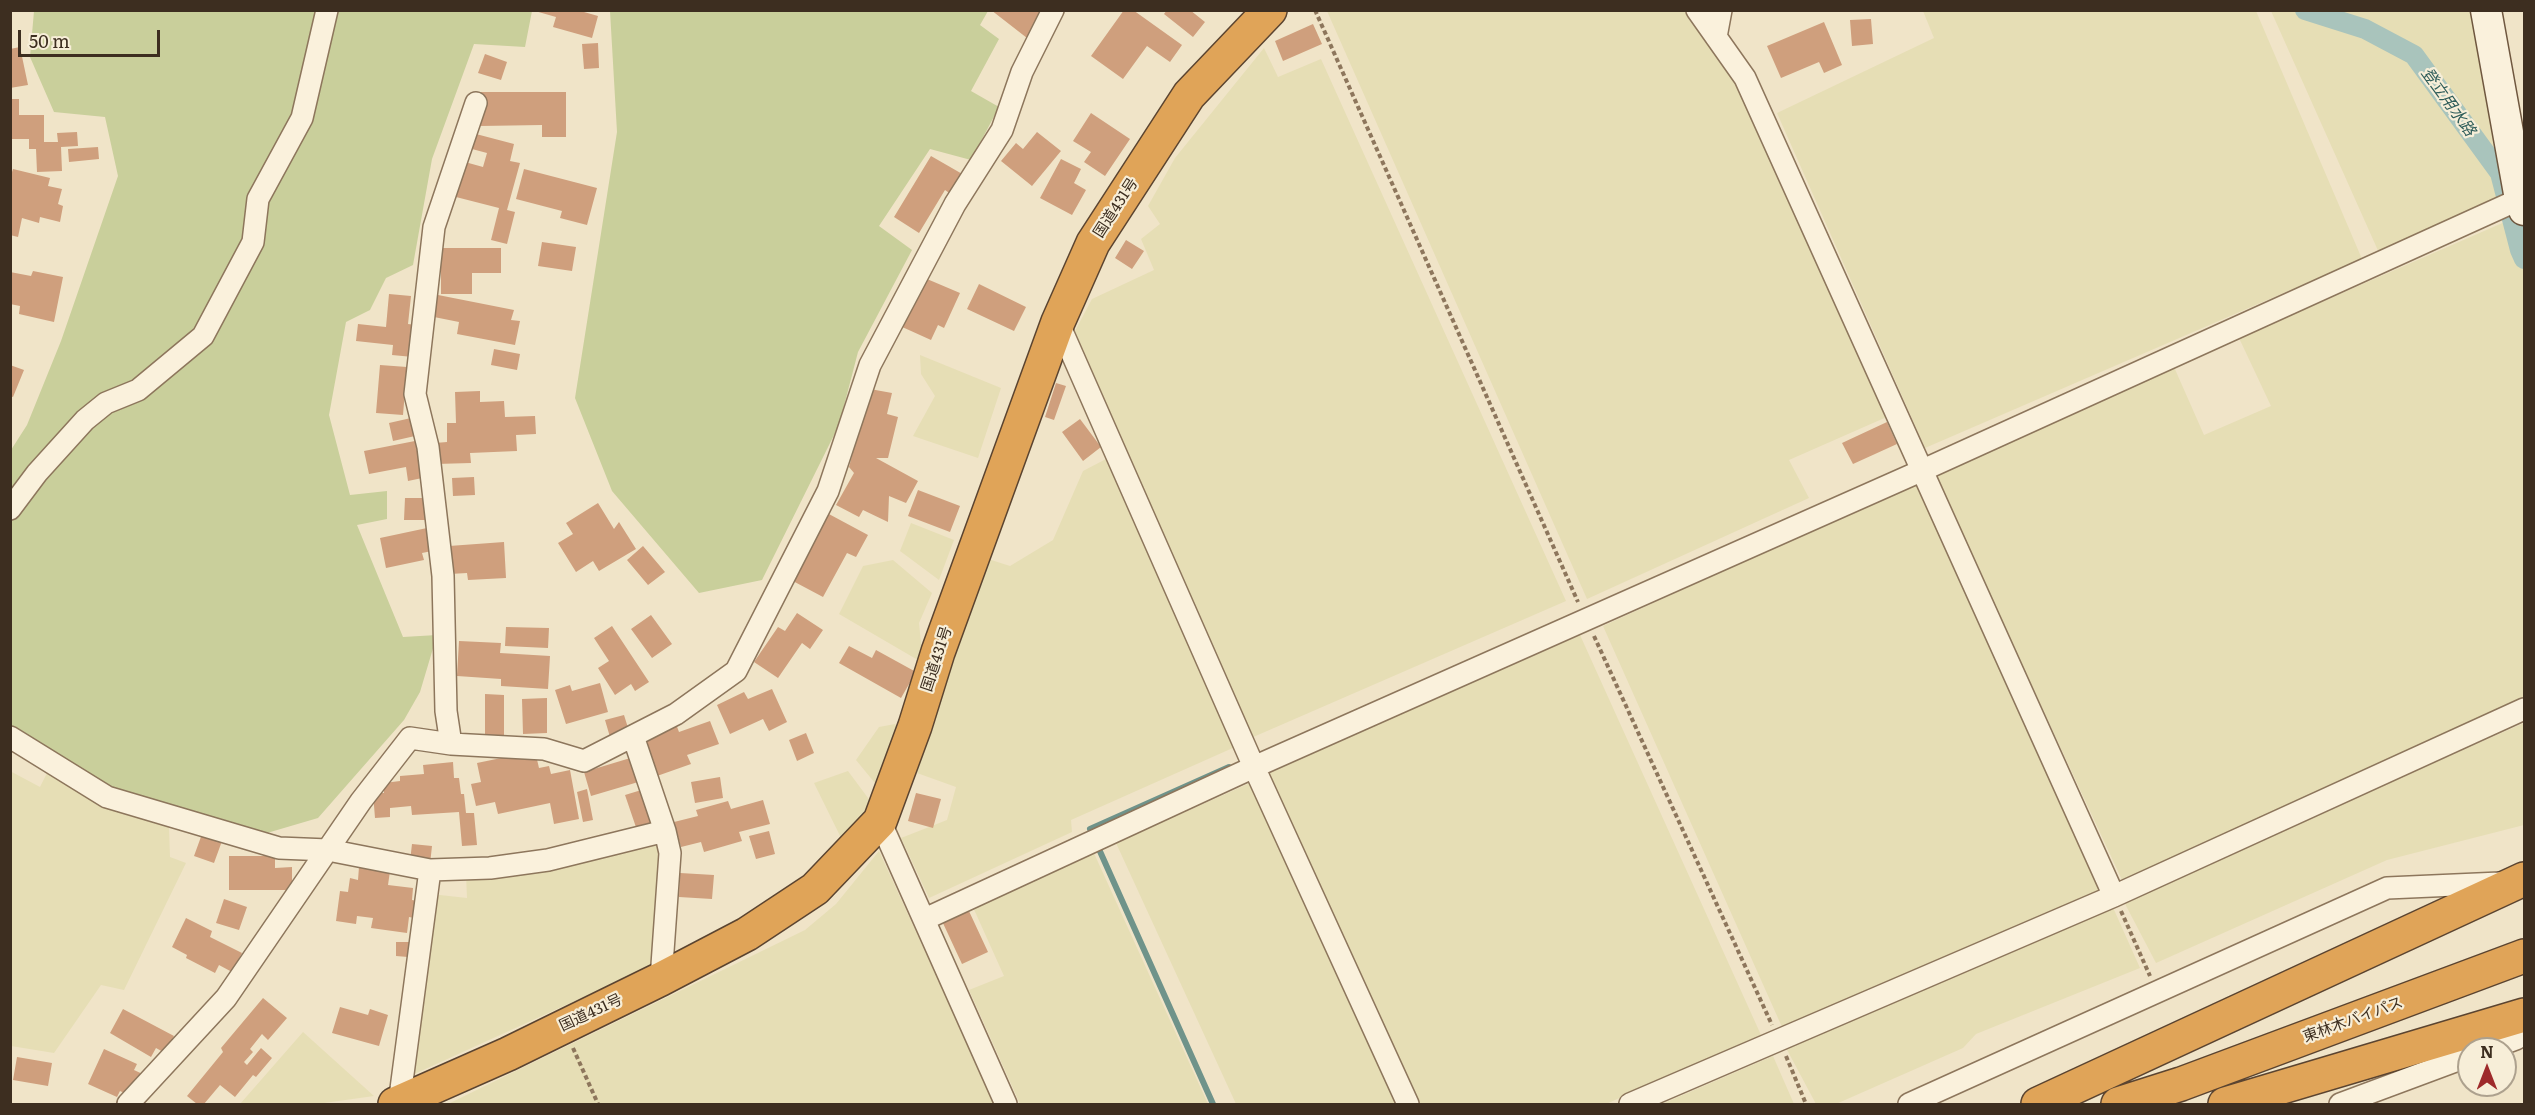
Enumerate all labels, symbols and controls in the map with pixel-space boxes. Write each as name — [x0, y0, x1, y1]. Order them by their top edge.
scale bar — [21, 18, 164, 56]
text: 50 m — [29, 27, 70, 54]
water label: 登立用水路 — [2417, 64, 2479, 140]
street label: 国道431号 — [1090, 175, 1142, 241]
street label: 国道431号 — [918, 624, 956, 694]
street label: 国道431号 — [557, 991, 625, 1035]
street label: 東林木バイパス — [2301, 994, 2405, 1046]
north arrow — [2457, 1037, 2517, 1097]
text: N — [2480, 1039, 2494, 1063]

